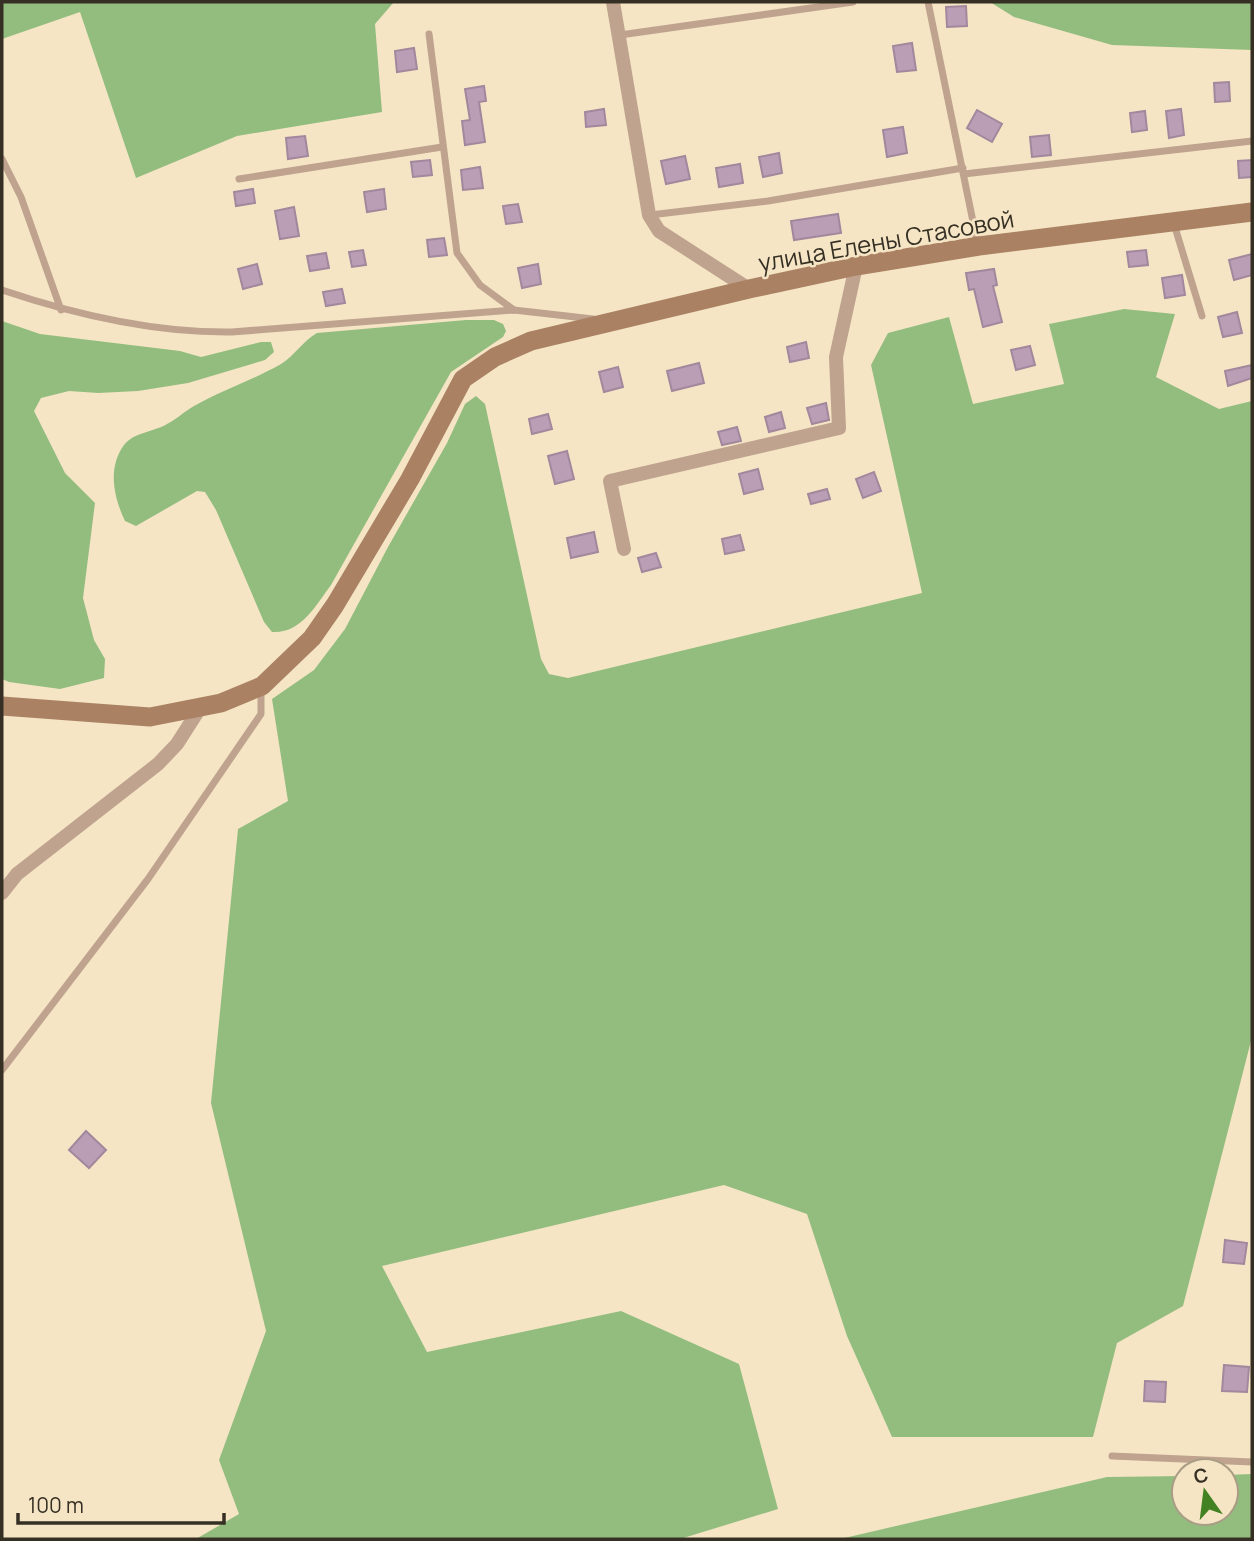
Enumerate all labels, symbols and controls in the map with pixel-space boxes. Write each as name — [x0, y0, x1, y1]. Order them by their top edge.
street label: улица Елены Стасовой — [756, 201, 1016, 279]
north arrow — [1170, 1457, 1240, 1527]
text: С — [1191, 1461, 1211, 1490]
scale bar — [18, 1482, 224, 1526]
text: 100 m — [28, 1491, 84, 1519]

